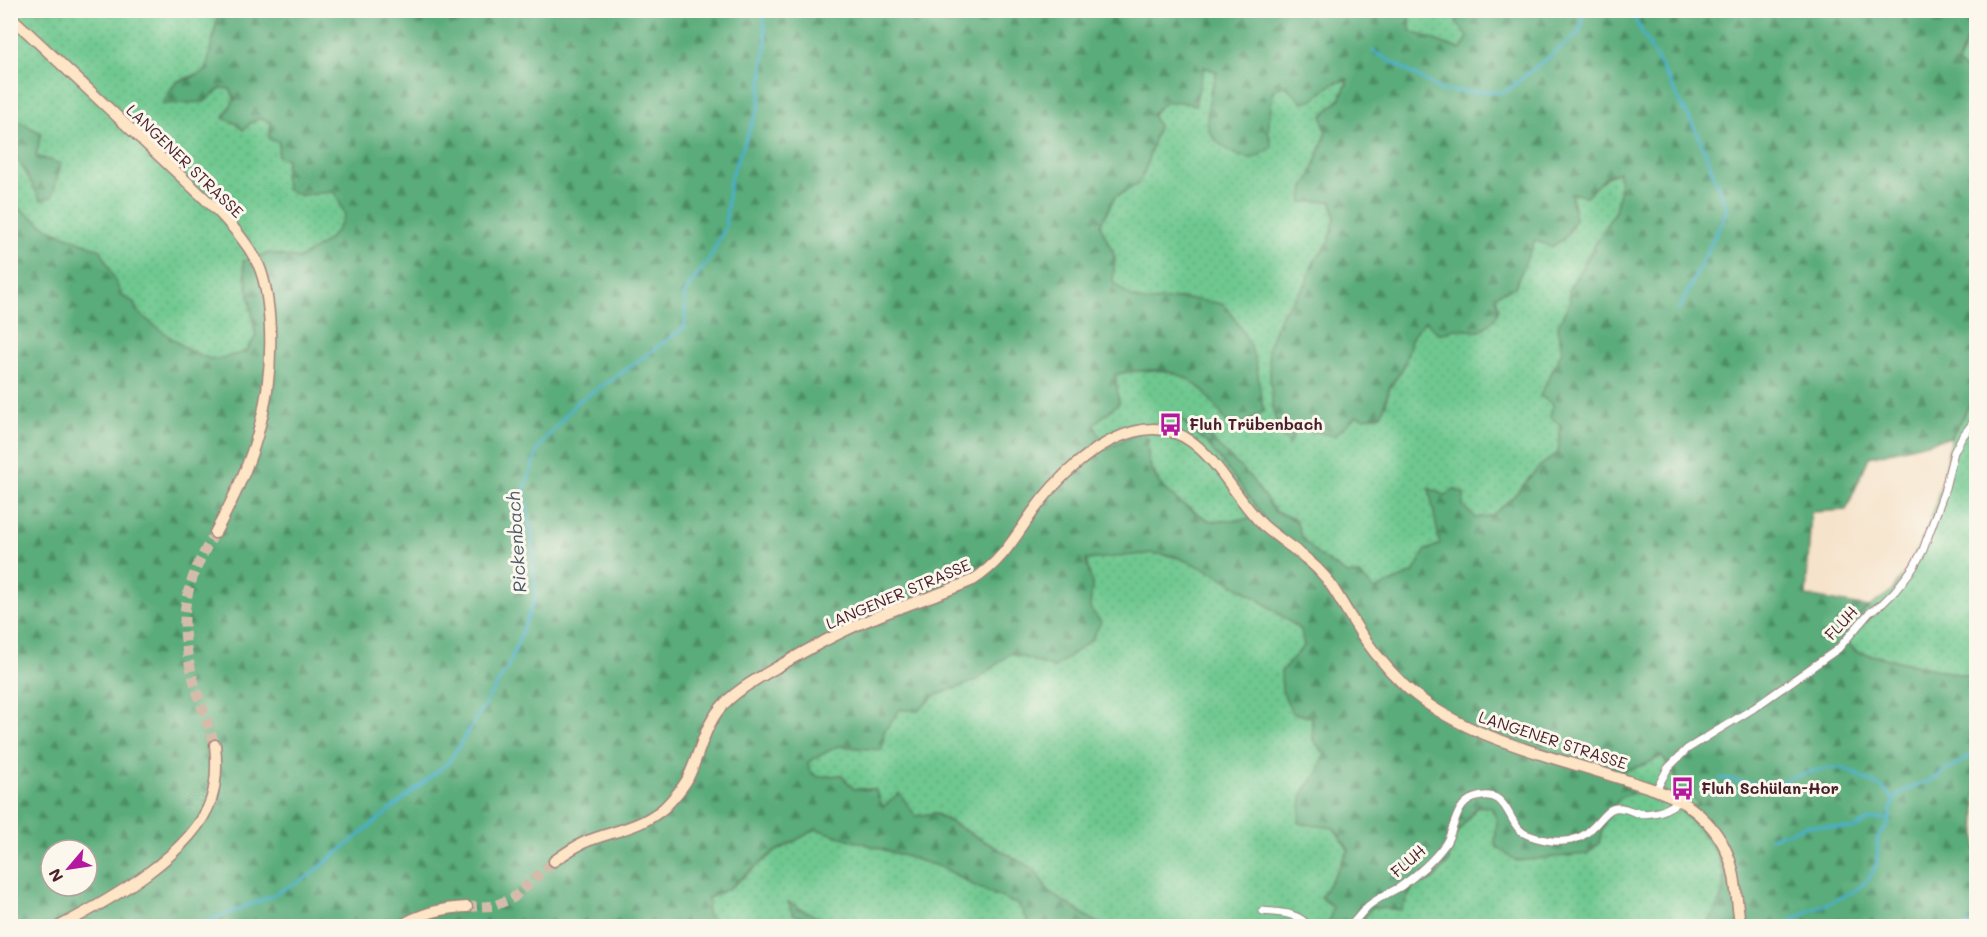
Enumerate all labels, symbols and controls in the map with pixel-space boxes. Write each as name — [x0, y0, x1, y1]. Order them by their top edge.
street label: LANGENER STRASSE — [122, 99, 248, 222]
bus stop icon: Fluh Trübenbach — [1158, 411, 1184, 437]
place label: Fluh Trübenbach — [1189, 413, 1323, 434]
water label: Rickenbach — [500, 490, 532, 594]
street label: LANGENER STRASSE — [822, 554, 973, 634]
street label: FLUH — [1820, 601, 1862, 644]
street label: LANGENER STRASSE — [1476, 706, 1630, 773]
bus stop icon: Fluh Schülan-Hor — [1670, 775, 1696, 801]
place label: Fluh Schülan-Hor — [1701, 777, 1839, 798]
north arrow — [39, 838, 99, 898]
street label: FLUH — [1386, 840, 1429, 881]
text: N — [43, 865, 68, 886]

